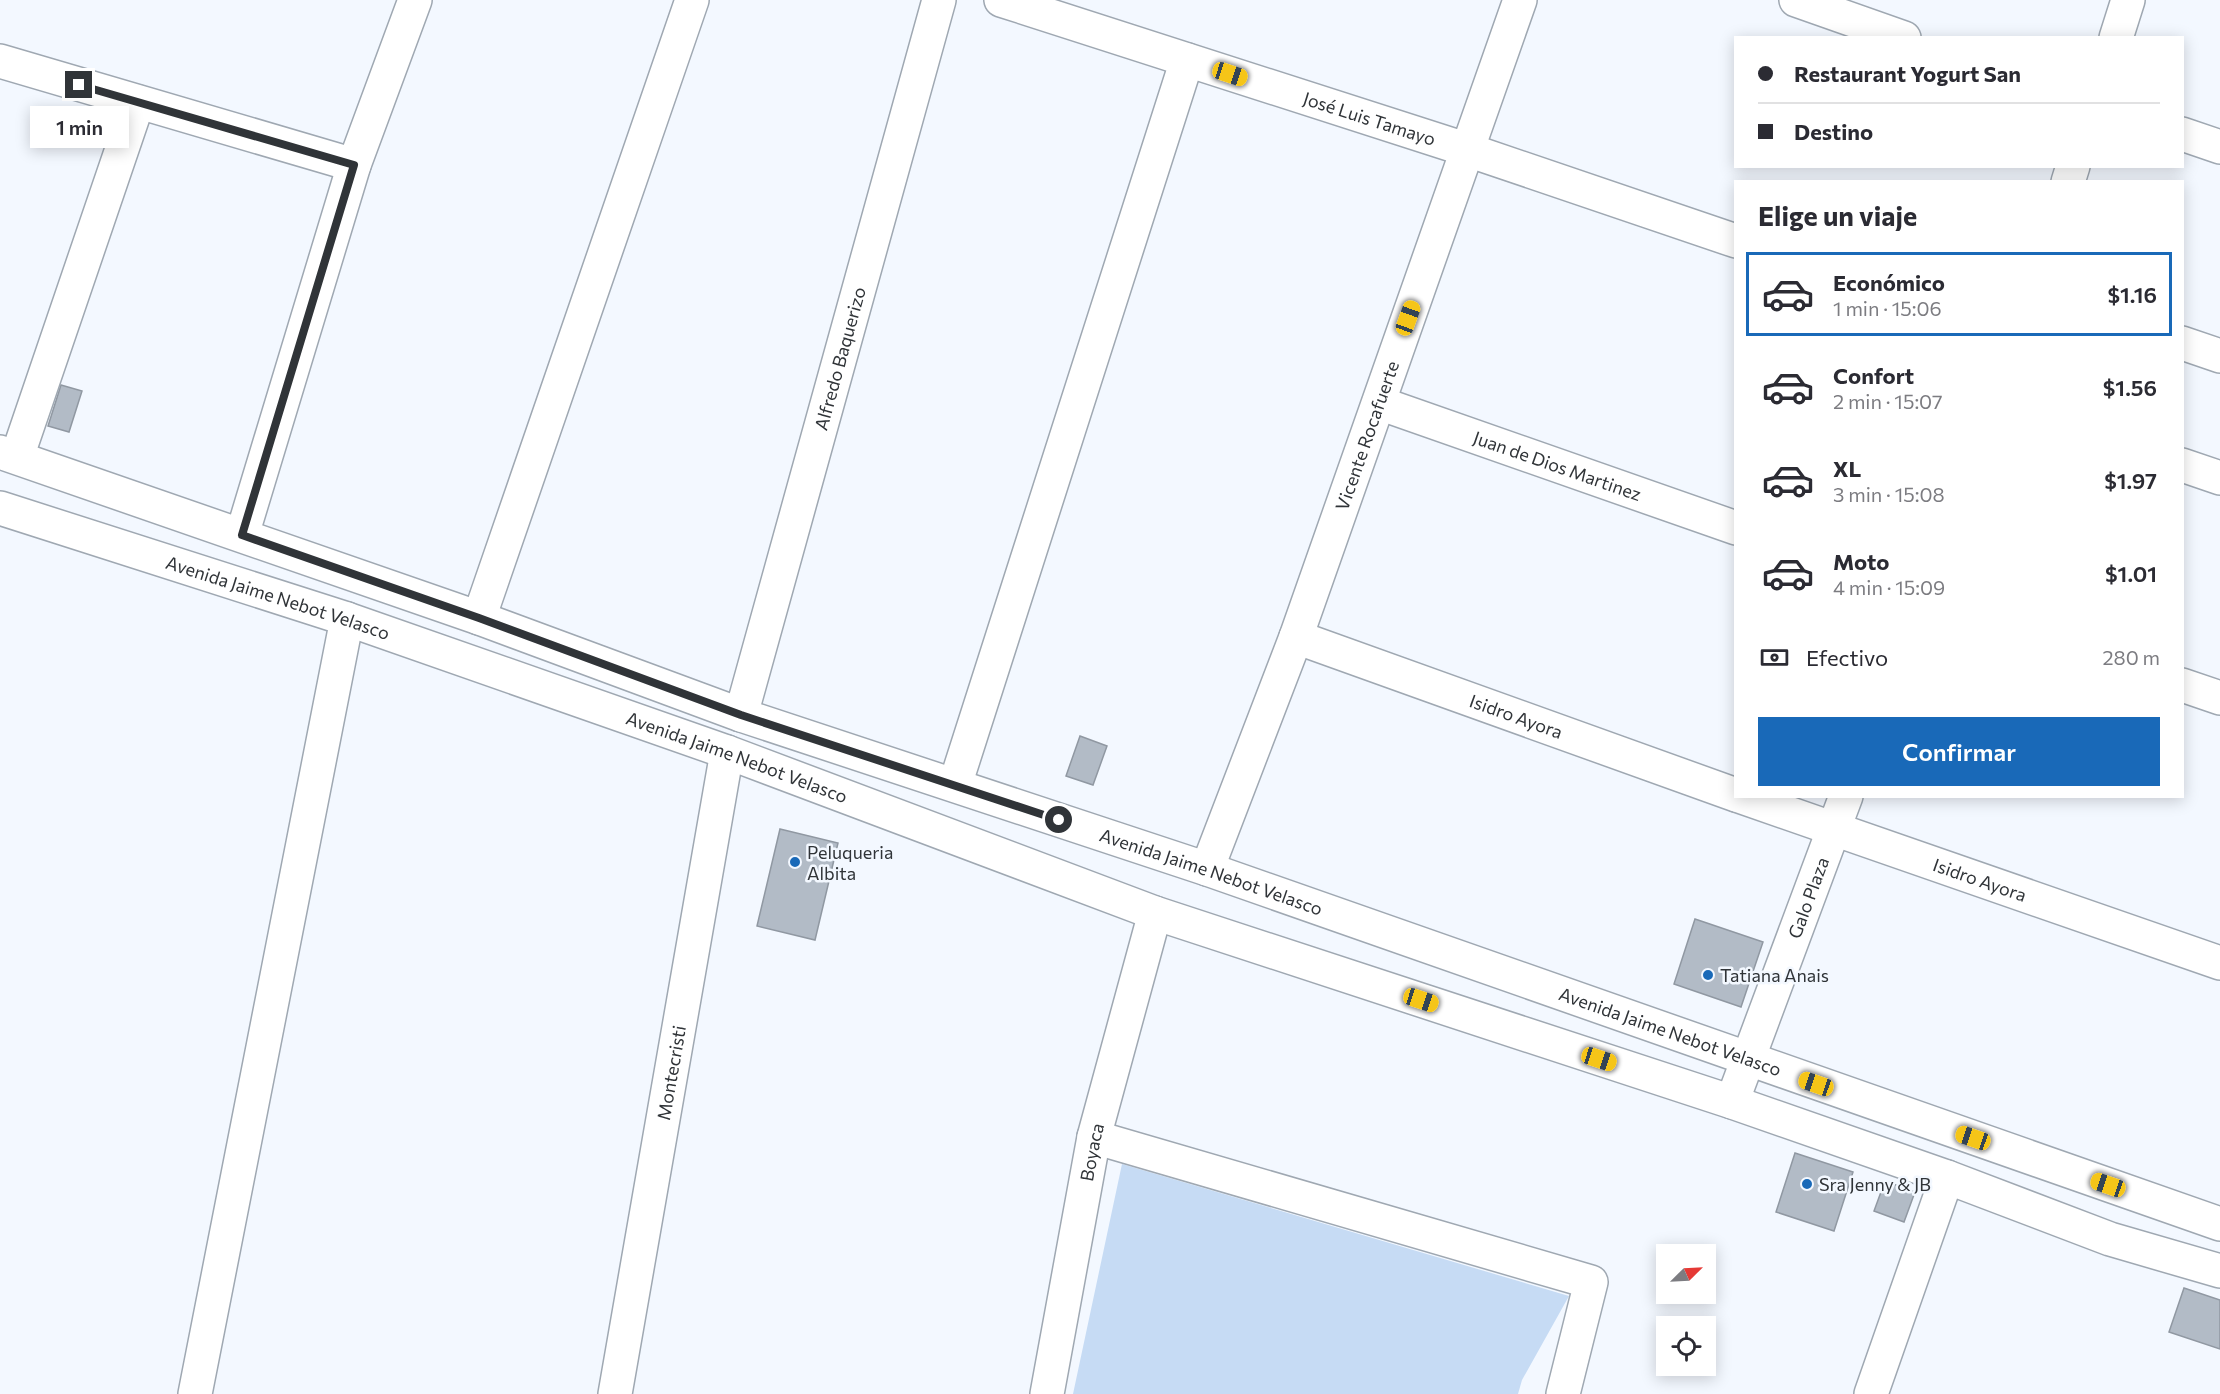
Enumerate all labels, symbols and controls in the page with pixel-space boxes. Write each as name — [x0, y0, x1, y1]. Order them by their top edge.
car — [1210, 60, 1250, 88]
text: Restaurant Yogurt San — [1794, 60, 2021, 87]
route end — [65, 71, 92, 98]
street label: José Luis Tamayo — [1301, 87, 1438, 150]
callout: 1 min — [29, 106, 128, 148]
text: 1 min — [56, 115, 103, 139]
text: Destino — [1794, 118, 1873, 145]
text: Elige un viaje — [1758, 199, 1917, 232]
icon: car — [1761, 267, 1815, 321]
text: Económico — [1833, 269, 1945, 296]
text: $1.16 — [2107, 281, 2157, 308]
street label: Alfredo Baquerizo — [809, 284, 870, 433]
text: 1 min · 15:06 — [1833, 296, 1942, 320]
car — [1393, 298, 1423, 338]
street label: Vicente Rocafuerte — [1330, 358, 1403, 513]
icon: car — [1761, 360, 1815, 414]
text: Confort — [1833, 362, 1914, 389]
text: $1.56 — [2103, 374, 2157, 401]
text: 2 min · 15:07 — [1833, 389, 1943, 413]
street label: Juan de Dios Martinez — [1470, 426, 1644, 505]
icon: car — [1761, 453, 1815, 507]
text: XL — [1833, 455, 1861, 482]
text: $1.97 — [2104, 467, 2157, 494]
text: 3 min · 15:08 — [1833, 482, 1945, 506]
icon: car — [1761, 546, 1815, 600]
text: Moto — [1833, 548, 1889, 575]
street label: Avenida Jaime Nebot Velasco — [163, 551, 393, 644]
text: $1.01 — [2105, 560, 2157, 587]
text: 4 min · 15:09 — [1833, 575, 1945, 599]
icon: cash — [1758, 641, 1791, 674]
text: Efectivo — [1806, 644, 1888, 671]
text: 280 m — [2102, 645, 2160, 669]
street label: Isidro Ayora — [1467, 689, 1566, 743]
street label: Avenida Jaime Nebot Velasco — [623, 707, 851, 807]
button: Confirmar — [1758, 717, 2160, 786]
route start — [1045, 806, 1072, 833]
street label: Avenida Jaime Nebot Velasco — [1097, 823, 1326, 920]
place label: Peluqueria Albita — [807, 841, 893, 884]
street label: Isidro Ayora — [1930, 853, 2029, 906]
street label: Galo Plaza — [1783, 854, 1833, 941]
marker: Peluqueria Albita — [788, 855, 802, 869]
place label: Tatiana Anais — [1720, 964, 1829, 986]
marker: Tatiana Anais — [1701, 968, 1715, 982]
street label: Avenida Jaime Nebot Velasco — [1556, 982, 1784, 1080]
car — [1401, 986, 1441, 1014]
street label: Montecristi — [652, 1024, 690, 1122]
car — [1579, 1045, 1619, 1073]
car — [1796, 1070, 1836, 1098]
street label: Boyaca — [1075, 1120, 1108, 1183]
car — [1953, 1124, 1993, 1152]
car — [2088, 1171, 2128, 1199]
place label: Sra Jenny & JB — [1819, 1173, 1931, 1195]
marker: Sra Jenny & JB — [1800, 1177, 1814, 1191]
north arrow — [1656, 1244, 1716, 1304]
map controls — [1656, 1244, 1716, 1376]
button: locate — [1656, 1316, 1716, 1376]

